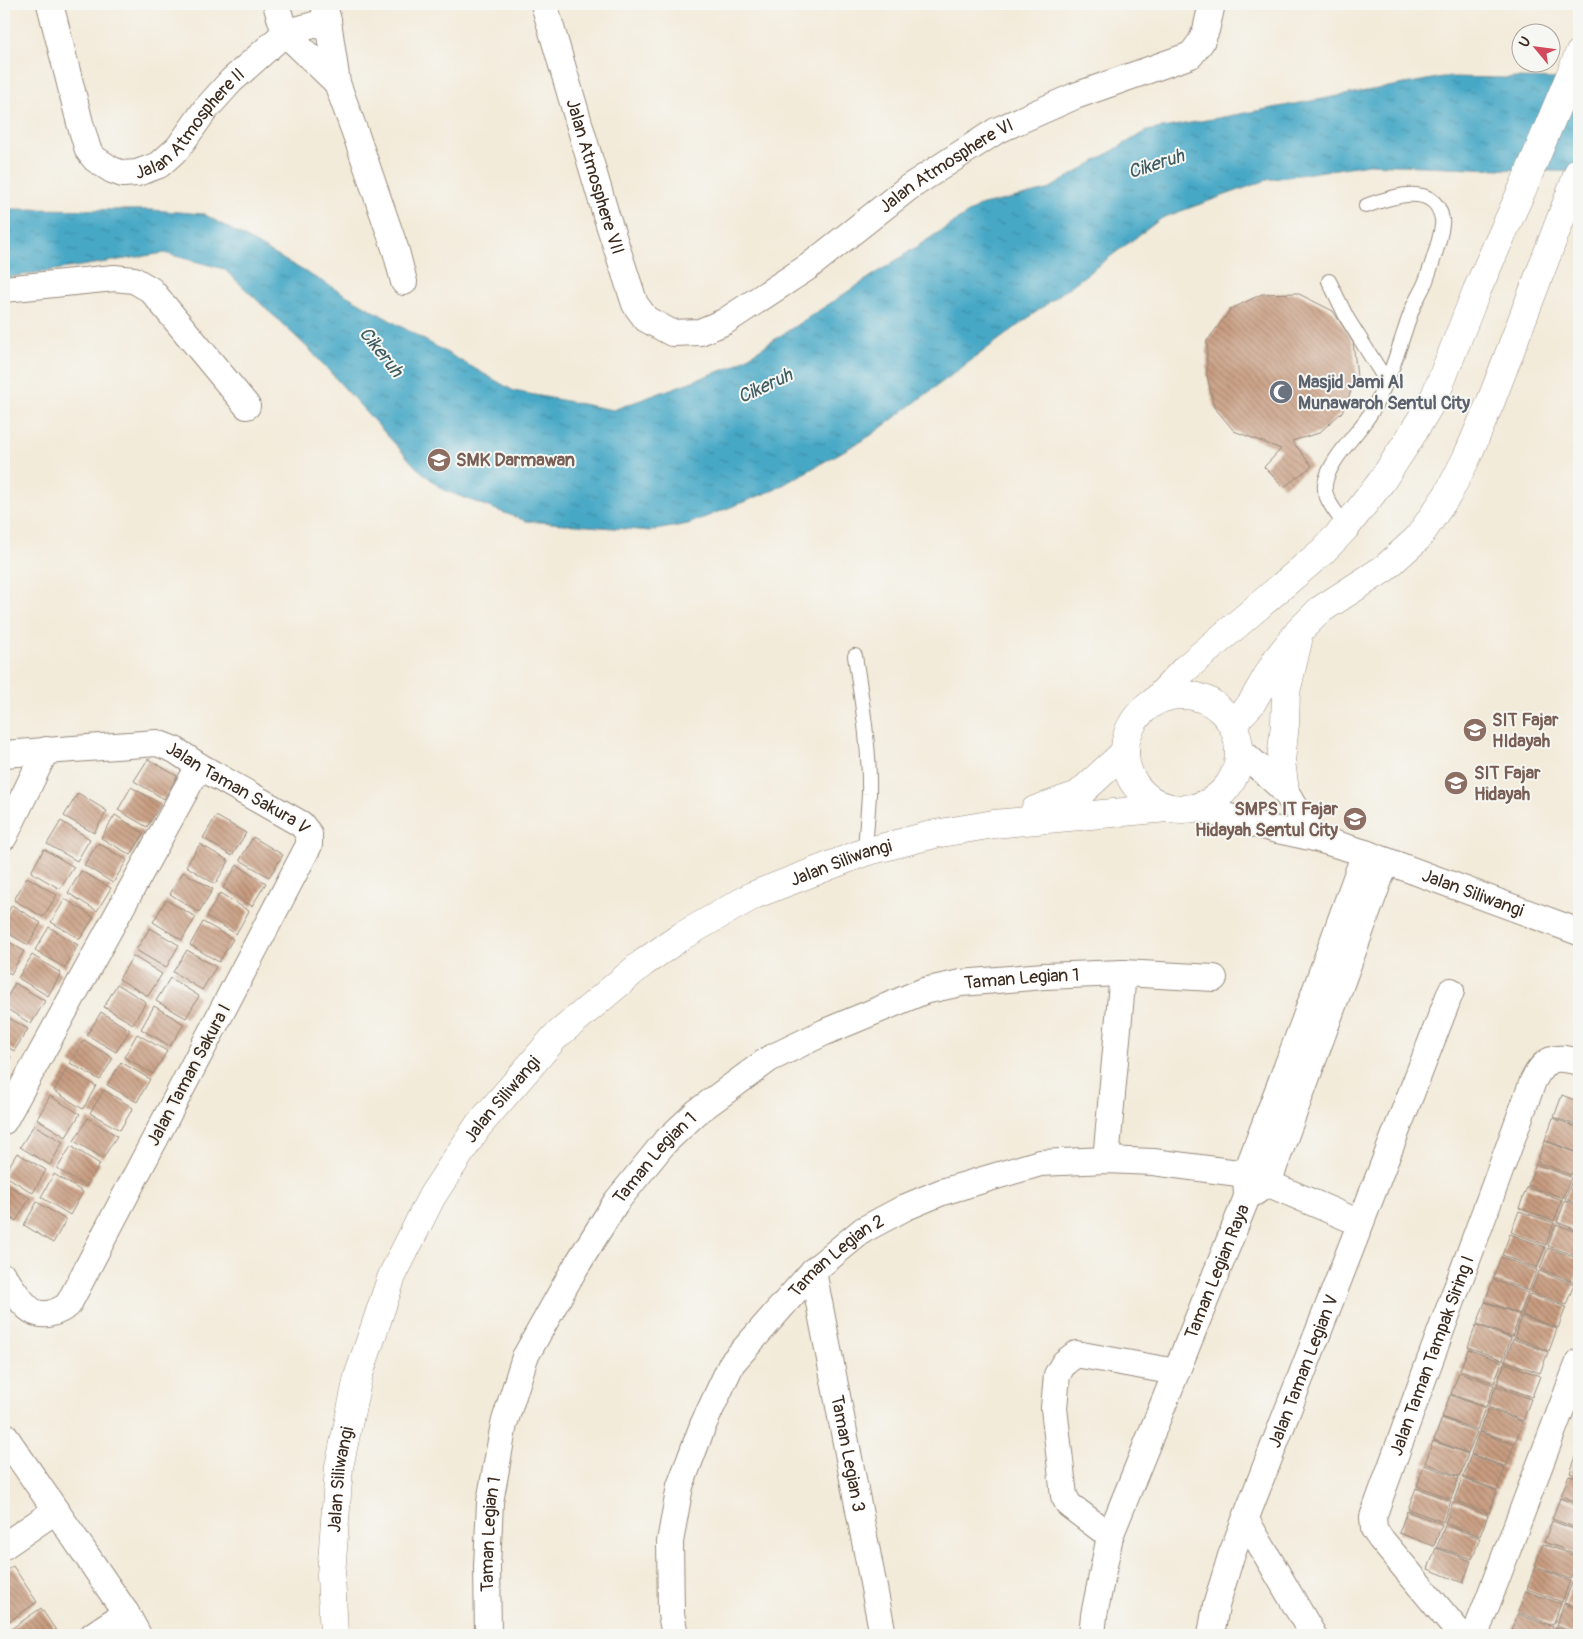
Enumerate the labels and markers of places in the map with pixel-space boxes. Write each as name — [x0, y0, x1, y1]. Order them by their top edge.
place label: Masjid Jami Al Munawaroh Sentul City — [1298, 371, 1470, 415]
mosque icon: Masjid Jami Al Munawaroh Sentul City — [1268, 379, 1294, 405]
school or university icon: SMK Darmawan — [426, 447, 452, 473]
place label: SMK Darmawan — [456, 449, 575, 472]
place label: SIT Fajar HIdayah — [1492, 709, 1559, 753]
school or university icon: SIT Fajar HIdayah — [1462, 717, 1488, 743]
place label: SIT Fajar Hidayah — [1474, 762, 1541, 806]
school or university icon: SIT Fajar Hidayah — [1443, 770, 1469, 796]
place label: SMPS IT Fajar Hidayah Sentul City — [1195, 798, 1339, 842]
school or university icon: SMPS IT Fajar Hidayah Sentul City — [1342, 806, 1368, 832]

